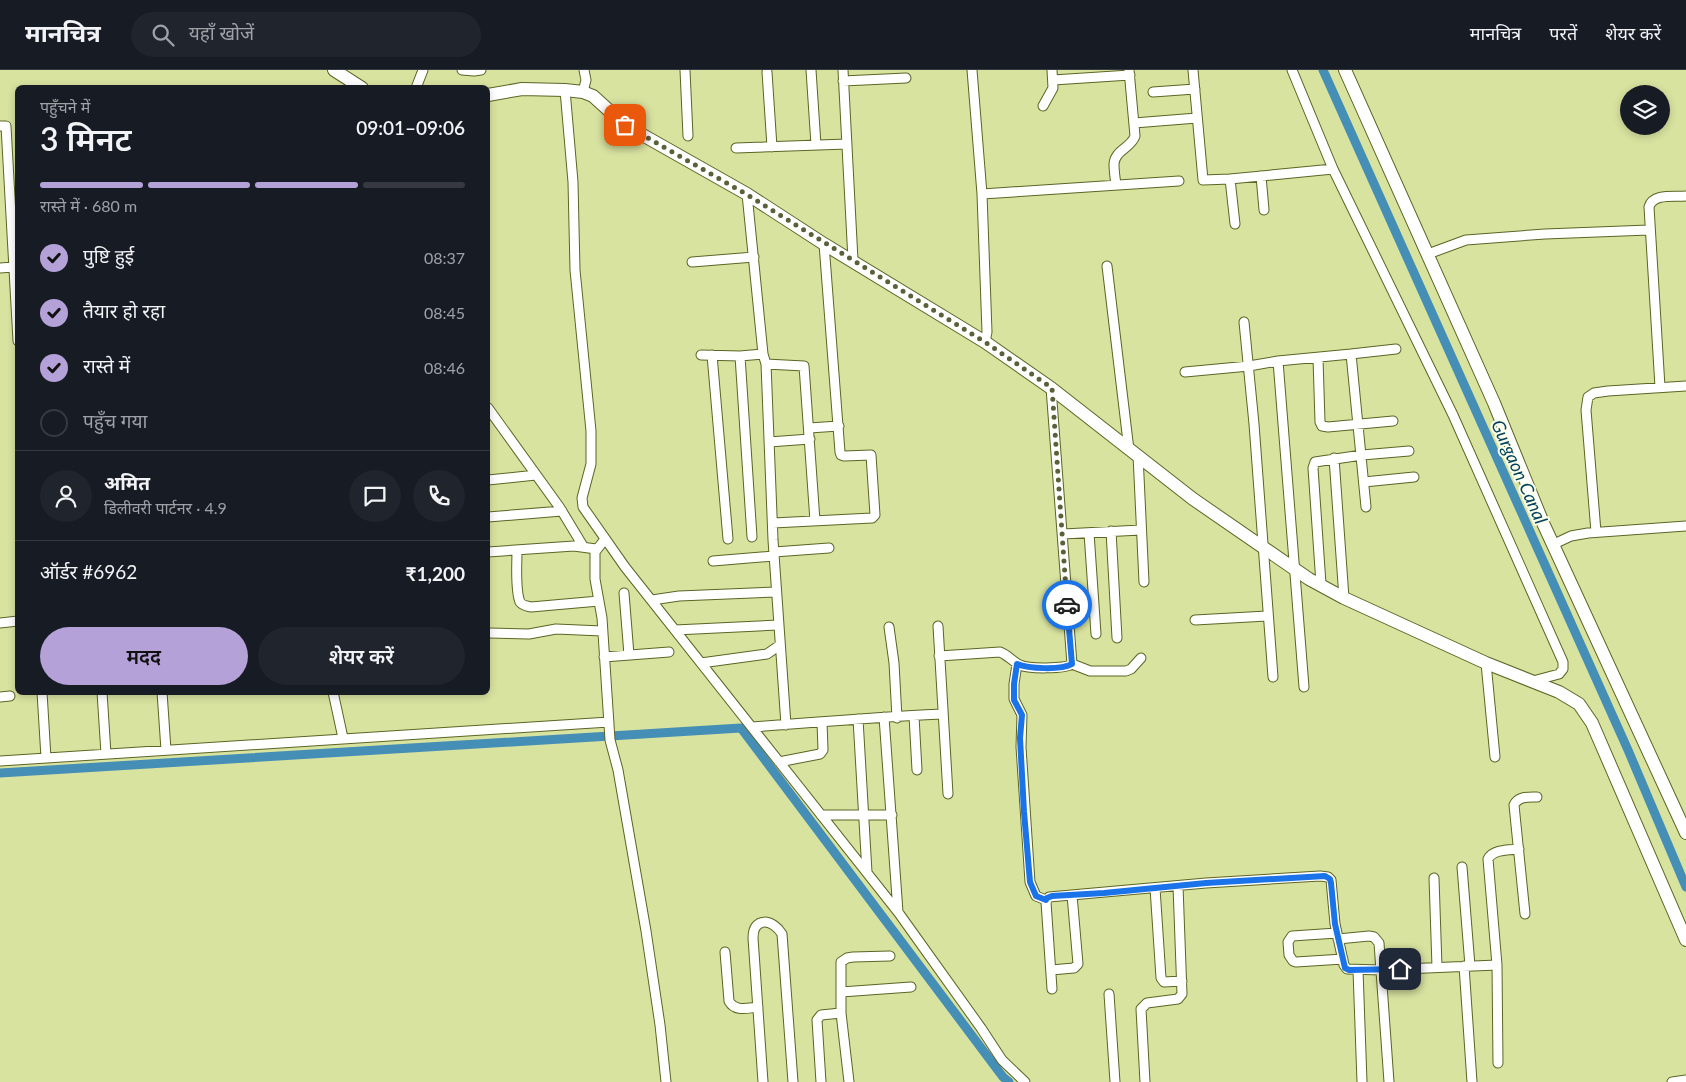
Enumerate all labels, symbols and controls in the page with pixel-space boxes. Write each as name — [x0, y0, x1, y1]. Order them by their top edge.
search box — [131, 12, 481, 57]
text: मानचित्र — [25, 18, 101, 47]
icon: search — [149, 21, 177, 49]
text: यहाँ खोजें — [189, 21, 254, 44]
text: मानचित्र — [1470, 22, 1521, 44]
text: परतें — [1549, 22, 1577, 44]
text: शेयर करें — [1605, 22, 1661, 44]
map controls — [1620, 85, 1670, 135]
button: layers — [1620, 85, 1670, 135]
text: पहुँचने में — [40, 97, 90, 116]
pin — [604, 104, 646, 146]
icon: bag — [611, 111, 639, 139]
text: 09:01–09:06 — [356, 116, 465, 139]
text: 3 मिनट — [40, 119, 132, 158]
text: रास्ते में · 680 m — [40, 196, 137, 215]
icon: check — [40, 244, 68, 272]
text: पुष्टि हुई — [83, 244, 134, 267]
text: 08:37 — [424, 248, 465, 267]
icon: check — [40, 299, 68, 327]
text: तैयार हो रहा — [83, 299, 165, 322]
text: 08:45 — [424, 303, 465, 322]
icon: check — [40, 354, 68, 382]
text: रास्ते में — [83, 354, 130, 377]
text: 08:46 — [424, 358, 465, 377]
text: पहुँच गया — [83, 409, 147, 432]
water label: Gurgaon Canal — [1487, 416, 1553, 527]
button: person — [40, 470, 92, 522]
button: chat — [349, 470, 401, 522]
button: phone — [413, 470, 465, 522]
text: अमित — [104, 471, 150, 494]
text: डिलीवरी पार्टनर · 4.9 — [104, 498, 227, 517]
text: ऑर्डर #6962 — [40, 560, 137, 583]
text: ₹1,200 — [405, 562, 465, 585]
courier — [1042, 580, 1092, 630]
icon: car — [1053, 591, 1081, 619]
button: मदद — [40, 627, 248, 685]
button: शेयर करें — [258, 627, 465, 685]
pin — [1379, 948, 1421, 990]
icon: home — [1386, 955, 1414, 983]

